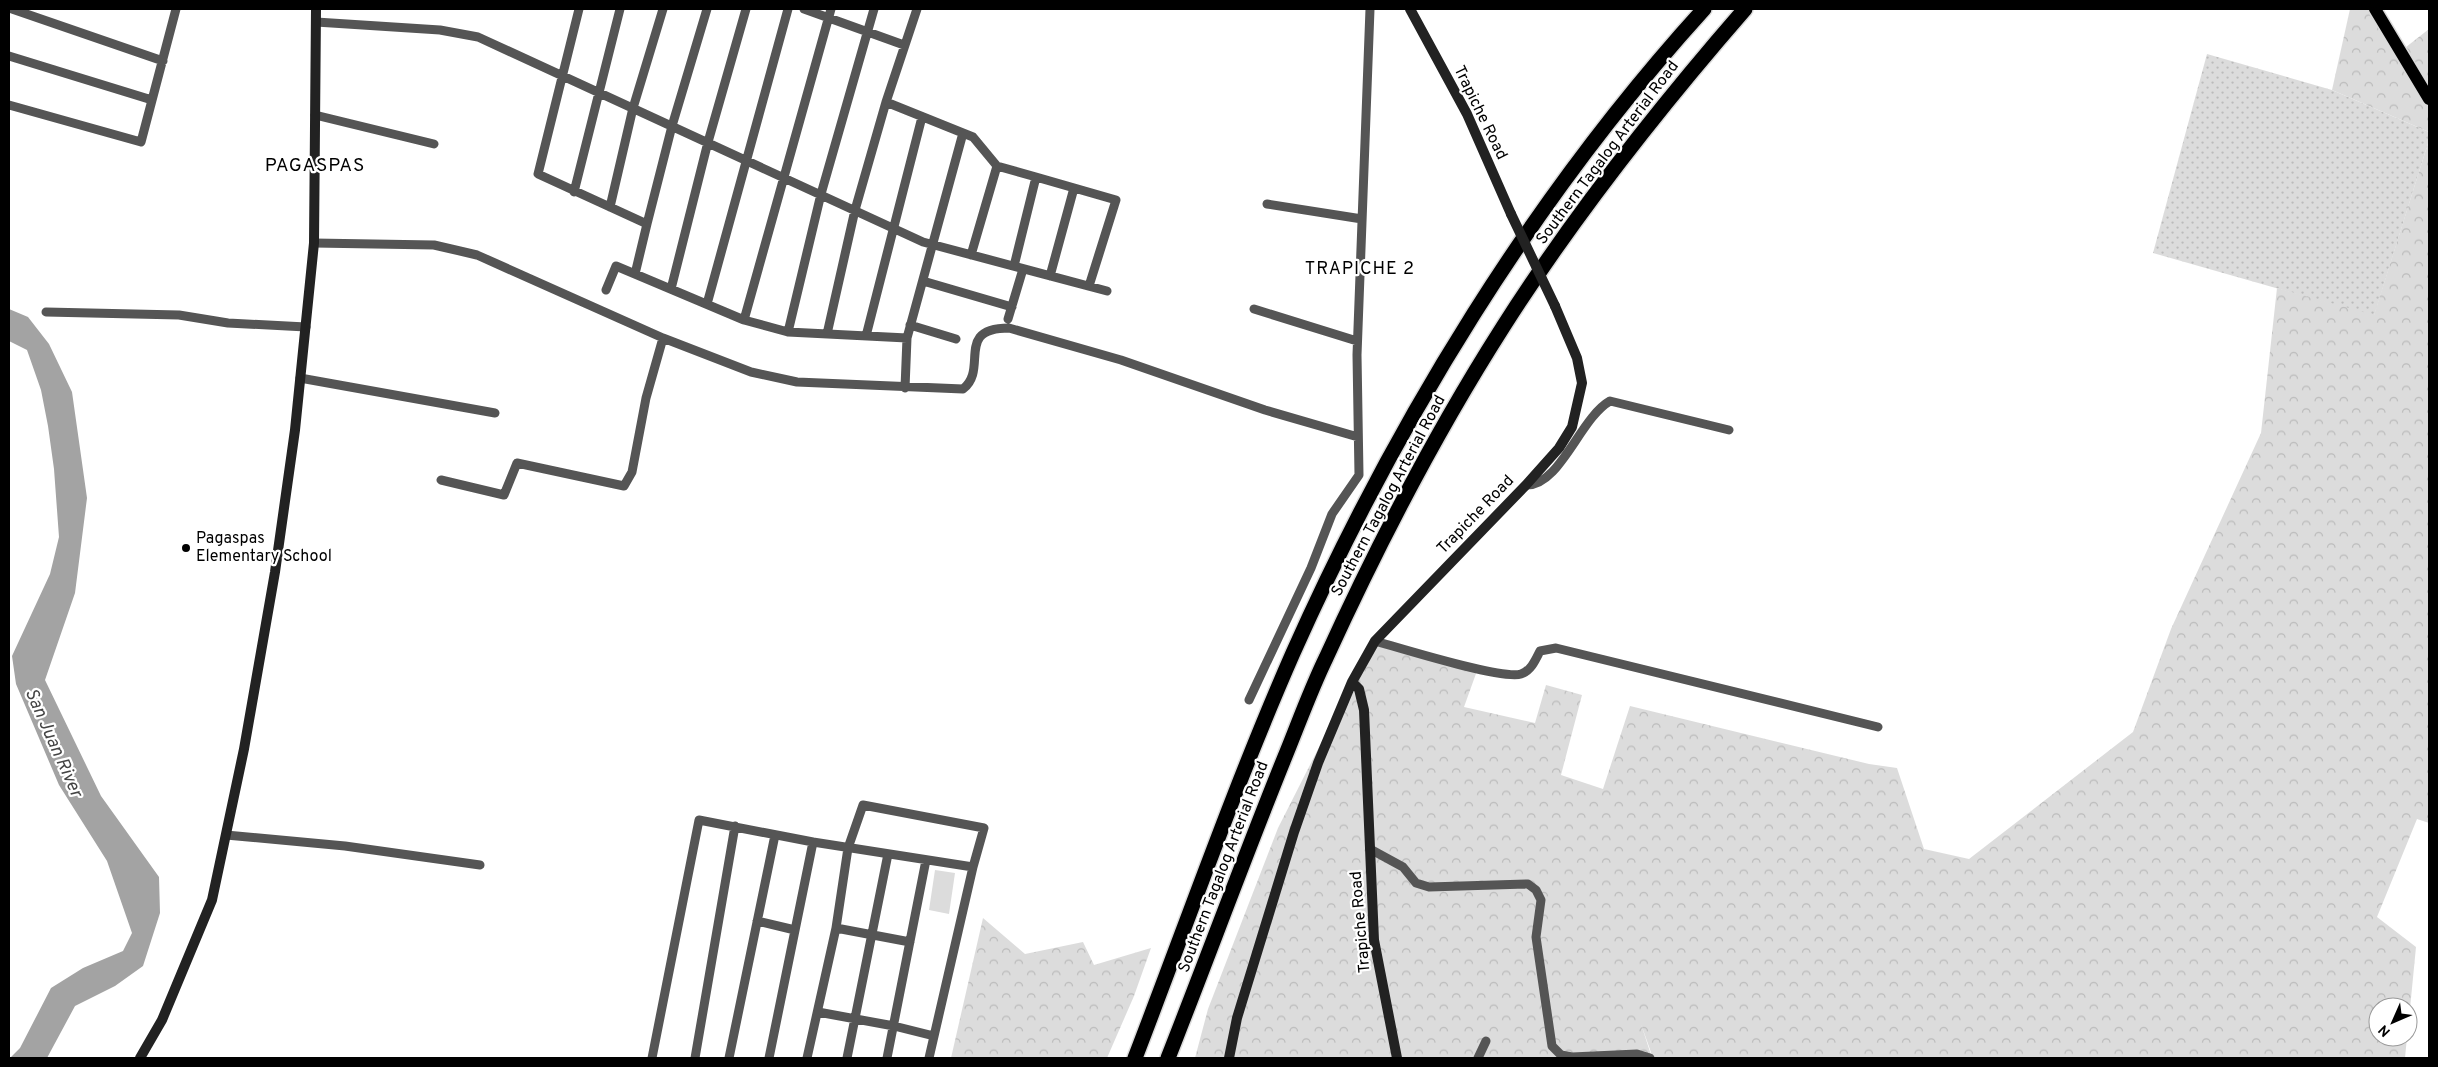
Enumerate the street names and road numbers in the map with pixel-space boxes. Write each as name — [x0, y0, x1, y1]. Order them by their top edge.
street label: Southern Tagalog Arterial Road — [1532, 57, 1684, 249]
street label: Trapiche Road — [1449, 63, 1511, 163]
street label: Southern Tagalog Arterial Road — [1327, 392, 1451, 600]
street label: Trapiche Road — [1433, 471, 1519, 559]
street label: Southern Tagalog Arterial Road — [1174, 758, 1274, 976]
street label: Trapiche Road — [1347, 870, 1375, 974]

